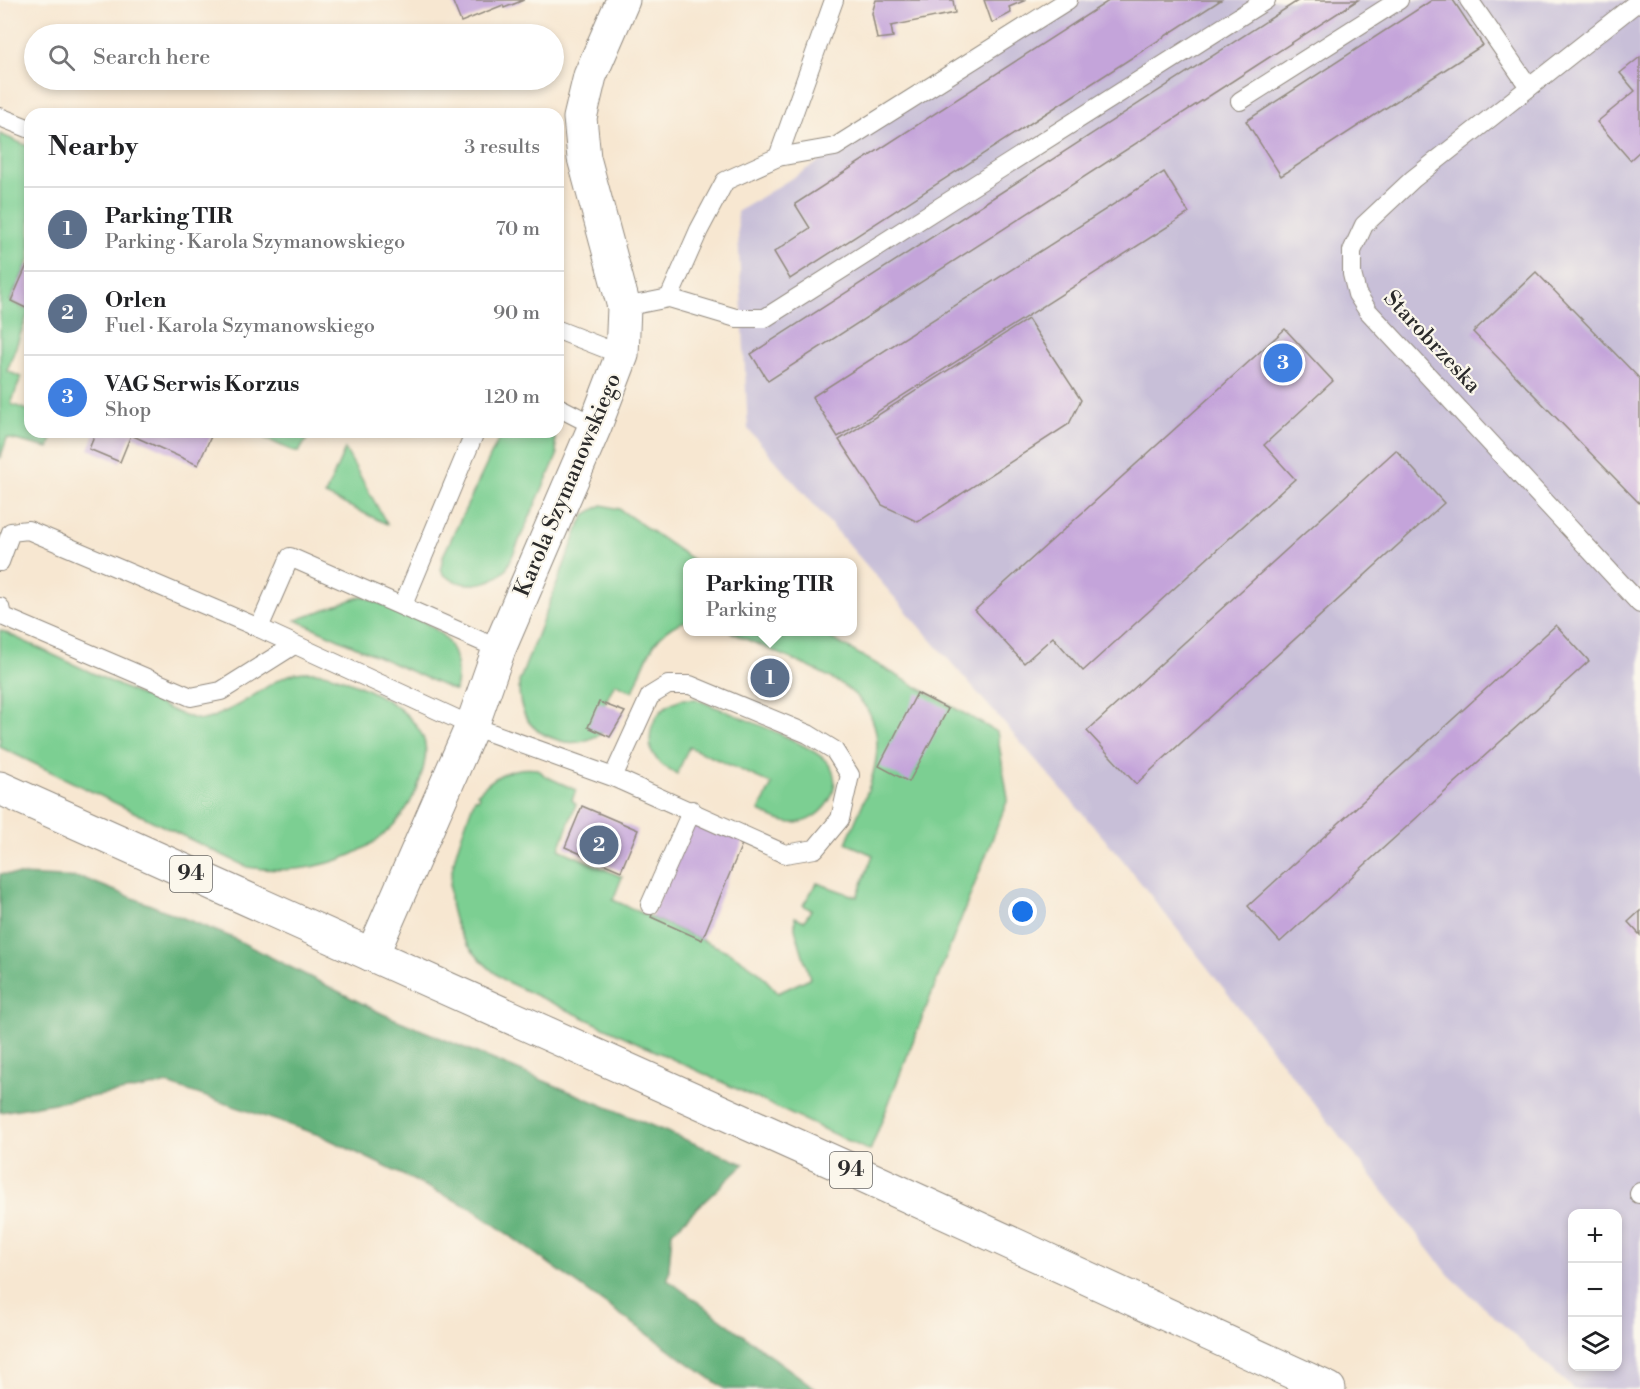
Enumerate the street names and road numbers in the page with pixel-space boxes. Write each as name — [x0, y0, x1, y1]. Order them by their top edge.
street label: Starobrzeska — [1378, 285, 1487, 399]
street label: Karola Szymanowskiego — [509, 369, 627, 601]
road number: 94 — [170, 856, 212, 892]
road number: 94 — [830, 1152, 872, 1188]

